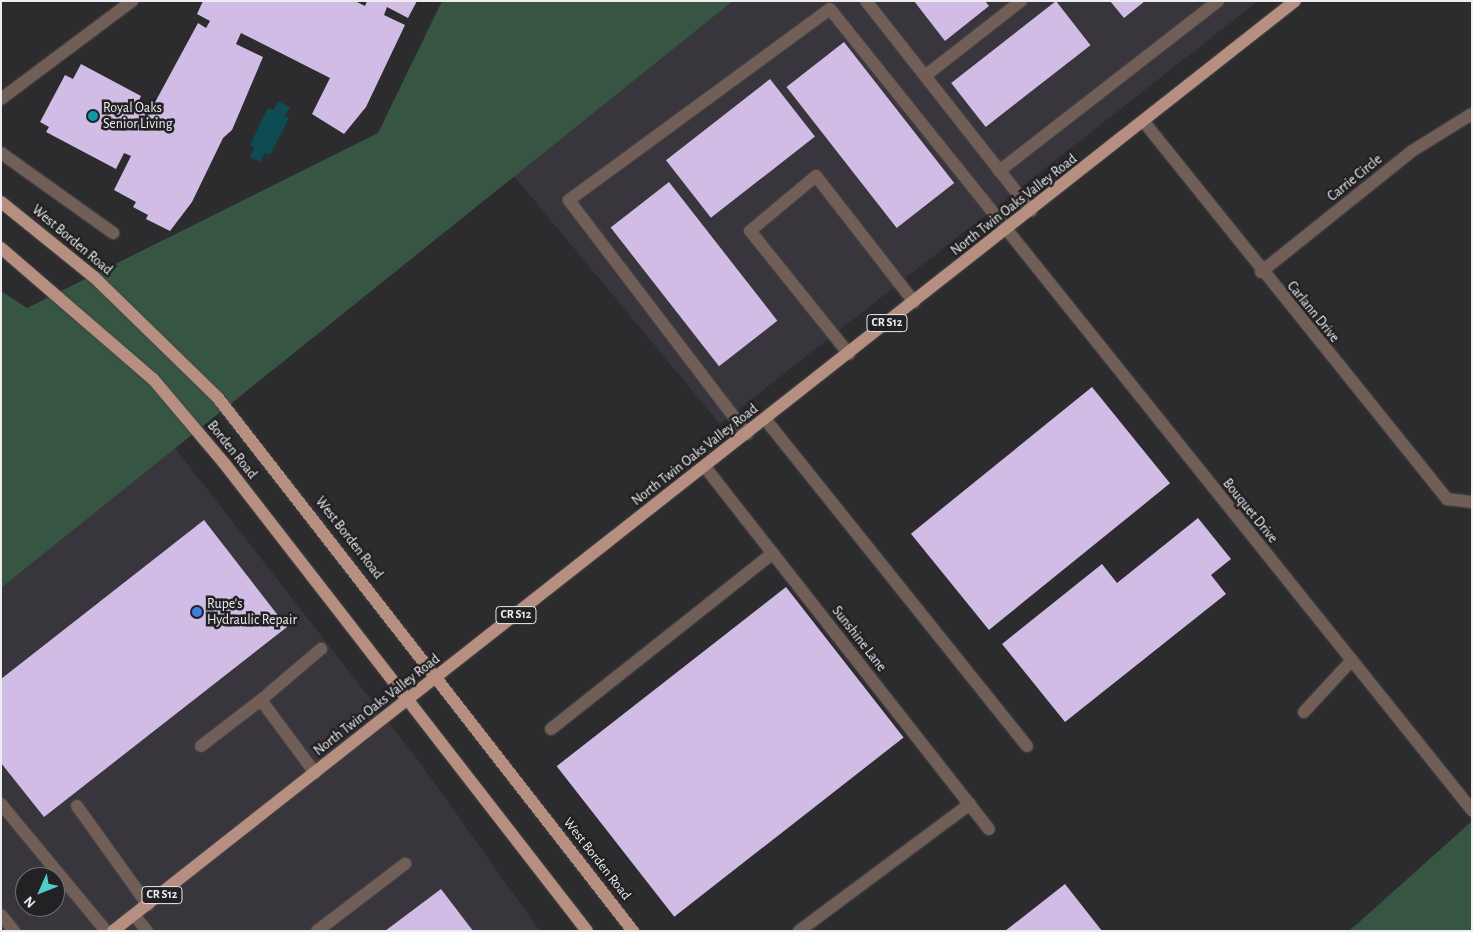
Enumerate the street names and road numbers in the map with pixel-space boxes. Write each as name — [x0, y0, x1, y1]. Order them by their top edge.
street label: North Twin Oaks Valley Road — [948, 151, 1080, 259]
street label: Carrie Circle — [1324, 151, 1386, 205]
street label: West Borden Road — [28, 201, 116, 279]
street label: Carlann Drive — [1283, 278, 1343, 346]
road number: CR S12 — [866, 314, 908, 332]
street label: North Twin Oaks Valley Road — [629, 401, 761, 509]
street label: Borden Road — [204, 418, 260, 482]
street label: Bouquet Drive — [1219, 475, 1281, 547]
street label: West Borden Road — [312, 493, 386, 583]
street label: Sunshine Lane — [828, 603, 890, 675]
road number: CR S12 — [495, 606, 537, 624]
street label: North Twin Oaks Valley Road — [311, 651, 443, 759]
street label: West Borden Road — [560, 814, 634, 904]
road number: CR S12 — [141, 886, 183, 904]

